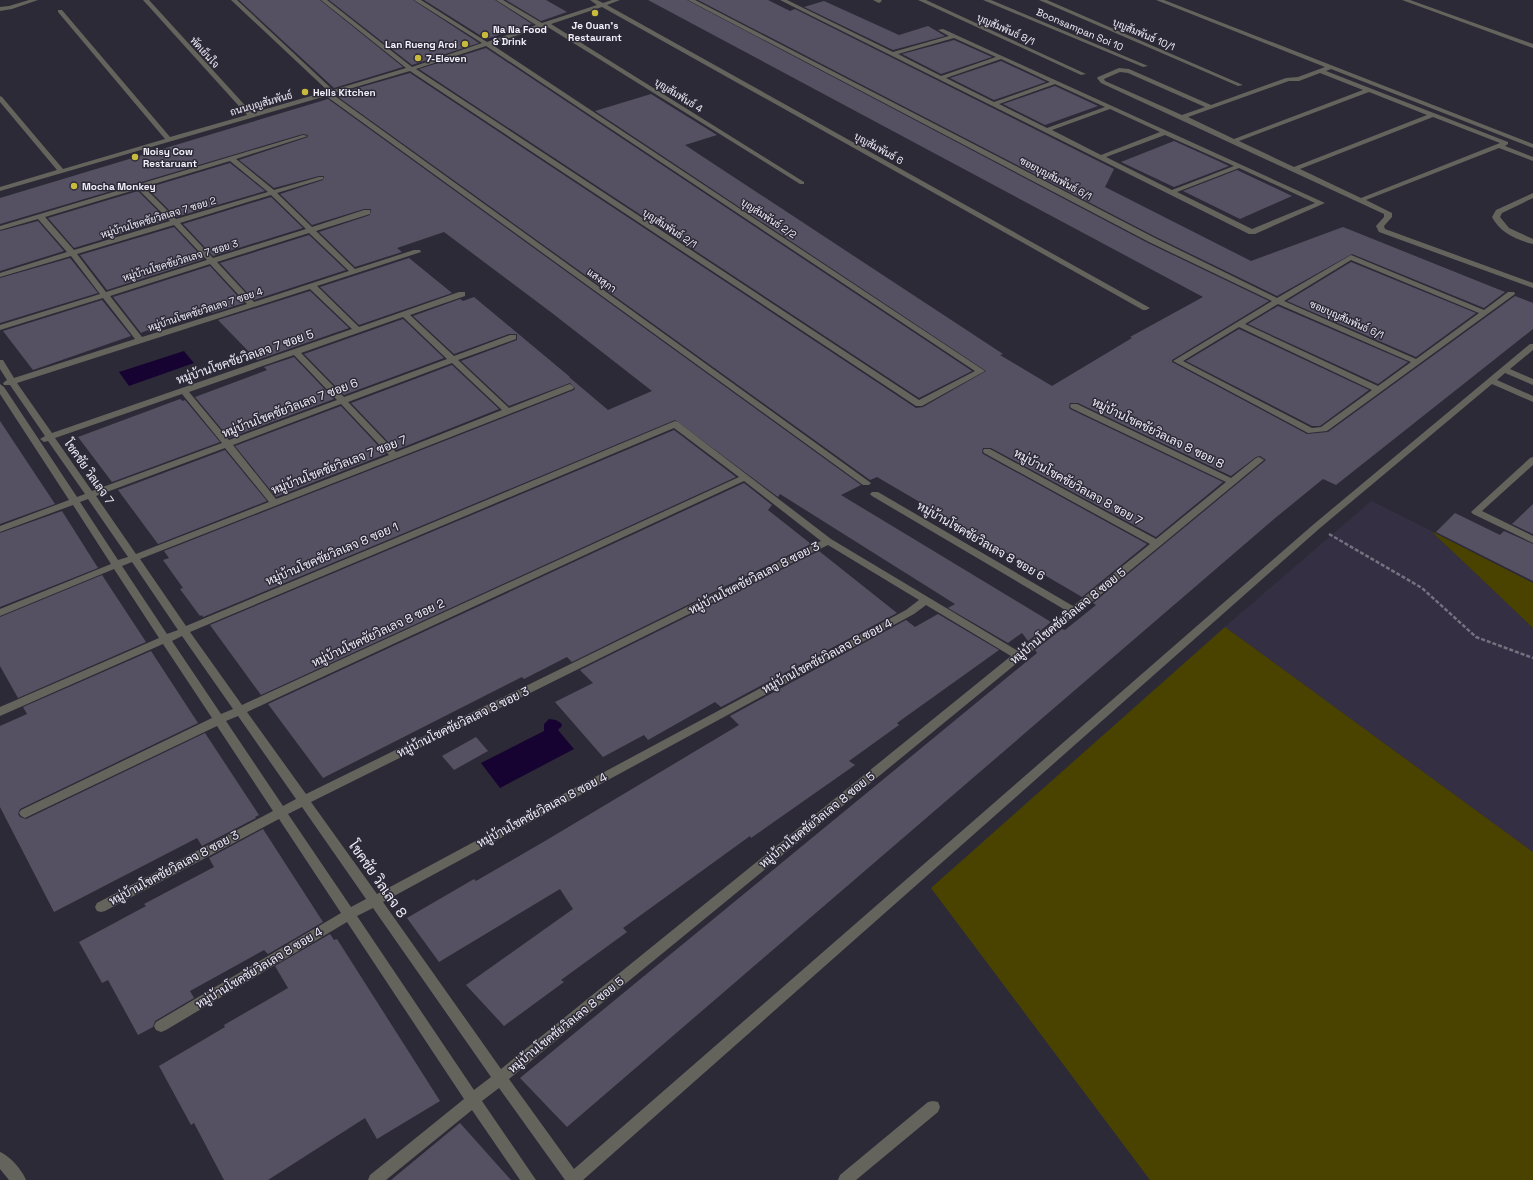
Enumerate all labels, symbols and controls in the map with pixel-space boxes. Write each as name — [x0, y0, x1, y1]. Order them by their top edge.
street label: Boonsampan Soi 10 — [1034, 5, 1125, 54]
marker: Je Ouan’s Restaurant — [590, 8, 600, 18]
street label: บุญสัมพันธ์ 8/1 — [974, 10, 1037, 49]
street label: บุญสัมพันธ์ 10/1 — [1110, 15, 1177, 54]
place label: Je Ouan’s Restaurant — [568, 19, 622, 44]
place label: Na Na Food & Drink — [493, 23, 547, 48]
marker: Na Na Food & Drink — [480, 30, 490, 40]
street label: พัดเย็นใจ — [187, 33, 223, 71]
place label: Lan Rueng Aroi — [385, 38, 457, 51]
marker: Lan Rueng Aroi — [460, 39, 470, 49]
place label: 7-Eleven — [426, 52, 467, 65]
marker: 7-Eleven — [413, 53, 423, 63]
street label: บุญสัมพันธ์ 4 — [652, 75, 706, 116]
place label: Hells Kitchen — [313, 86, 376, 99]
street label: ถนนบุญสัมพันธ์ — [228, 87, 295, 120]
marker: Hells Kitchen — [300, 87, 310, 97]
street label: บุญสัมพันธ์ 6 — [851, 129, 906, 168]
place label: Noisy Cow Restaruant — [143, 145, 197, 170]
marker: Noisy Cow Restaruant — [130, 152, 140, 162]
street label: ซอยบุญสัมพันธ์ 6/1 — [1017, 153, 1095, 204]
place label: Mocha Monkey — [82, 180, 156, 193]
marker: Mocha Monkey — [69, 181, 79, 191]
street label: หมู่บ้านโชคชัยวิลเลจ 7 ซอย 2 — [99, 194, 218, 242]
street label: บุญสัมพันธ์ 2/2 — [738, 195, 800, 242]
street label: บุญสัมพันธ์ 2/1 — [640, 205, 700, 252]
street label: หมู่บ้านโชคชัยวิลเลจ 7 ซอย 3 — [121, 237, 240, 285]
street label: แสงสุภา — [584, 265, 619, 296]
street label: หมู่บ้านโชคชัยวิลเลจ 7 ซอย 4 — [146, 285, 265, 335]
street label: ซอยบุญสัมพันธ์ 6/1 — [1307, 296, 1386, 343]
street label: หมู่บ้านโชคชัยวิลเลจ 7 ซอย 5 — [174, 326, 316, 388]
street label: หมู่บ้านโชคชัยวิลเลจ 7 ซอย 6 — [220, 375, 360, 441]
street label: หมู่บ้านโชคชัยวิลเลจ 8 ซอย 8 — [1089, 394, 1227, 472]
street label: หมู่บ้านโชคชัยวิลเลจ 7 ซอย 7 — [269, 432, 409, 498]
street label: โชคชัย วิลเลจ 7 — [60, 435, 118, 508]
street label: หมู่บ้านโชคชัยวิลเลจ 8 ซอย 7 — [1011, 445, 1145, 529]
street label: หมู่บ้านโชคชัยวิลเลจ 8 ซอย 6 — [914, 498, 1048, 584]
street label: หมู่บ้านโชคชัยวิลเลจ 8 ซอย 1 — [263, 519, 401, 589]
street label: หมู่บ้านโชคชัยวิลเลจ 8 ซอย 3 — [686, 538, 822, 618]
street label: หมู่บ้านโชคชัยวิลเลจ 8 ซอย 5 — [1007, 564, 1129, 668]
street label: หมู่บ้านโชคชัยวิลเลจ 8 ซอย 2 — [309, 595, 447, 671]
street label: หมู่บ้านโชคชัยวิลเลจ 8 ซอย 4 — [759, 615, 895, 697]
street label: หมู่บ้านโชคชัยวิลเลจ 8 ซอย 3 — [394, 683, 532, 761]
street label: หมู่บ้านโชคชัยวิลเลจ 8 ซอย 5 — [756, 768, 878, 872]
street label: หมู่บ้านโชคชัยวิลเลจ 8 ซอย 4 — [474, 769, 610, 851]
street label: หมู่บ้านโชคชัยวิลเลจ 8 ซอย 3 — [106, 827, 242, 909]
street label: โชคชัย วิลเลจ 8 — [344, 836, 411, 921]
street label: หมู่บ้านโชคชัยวิลเลจ 8 ซอย 4 — [193, 923, 326, 1012]
street label: หมู่บ้านโชคชัยวิลเลจ 8 ซอย 5 — [505, 973, 627, 1077]

